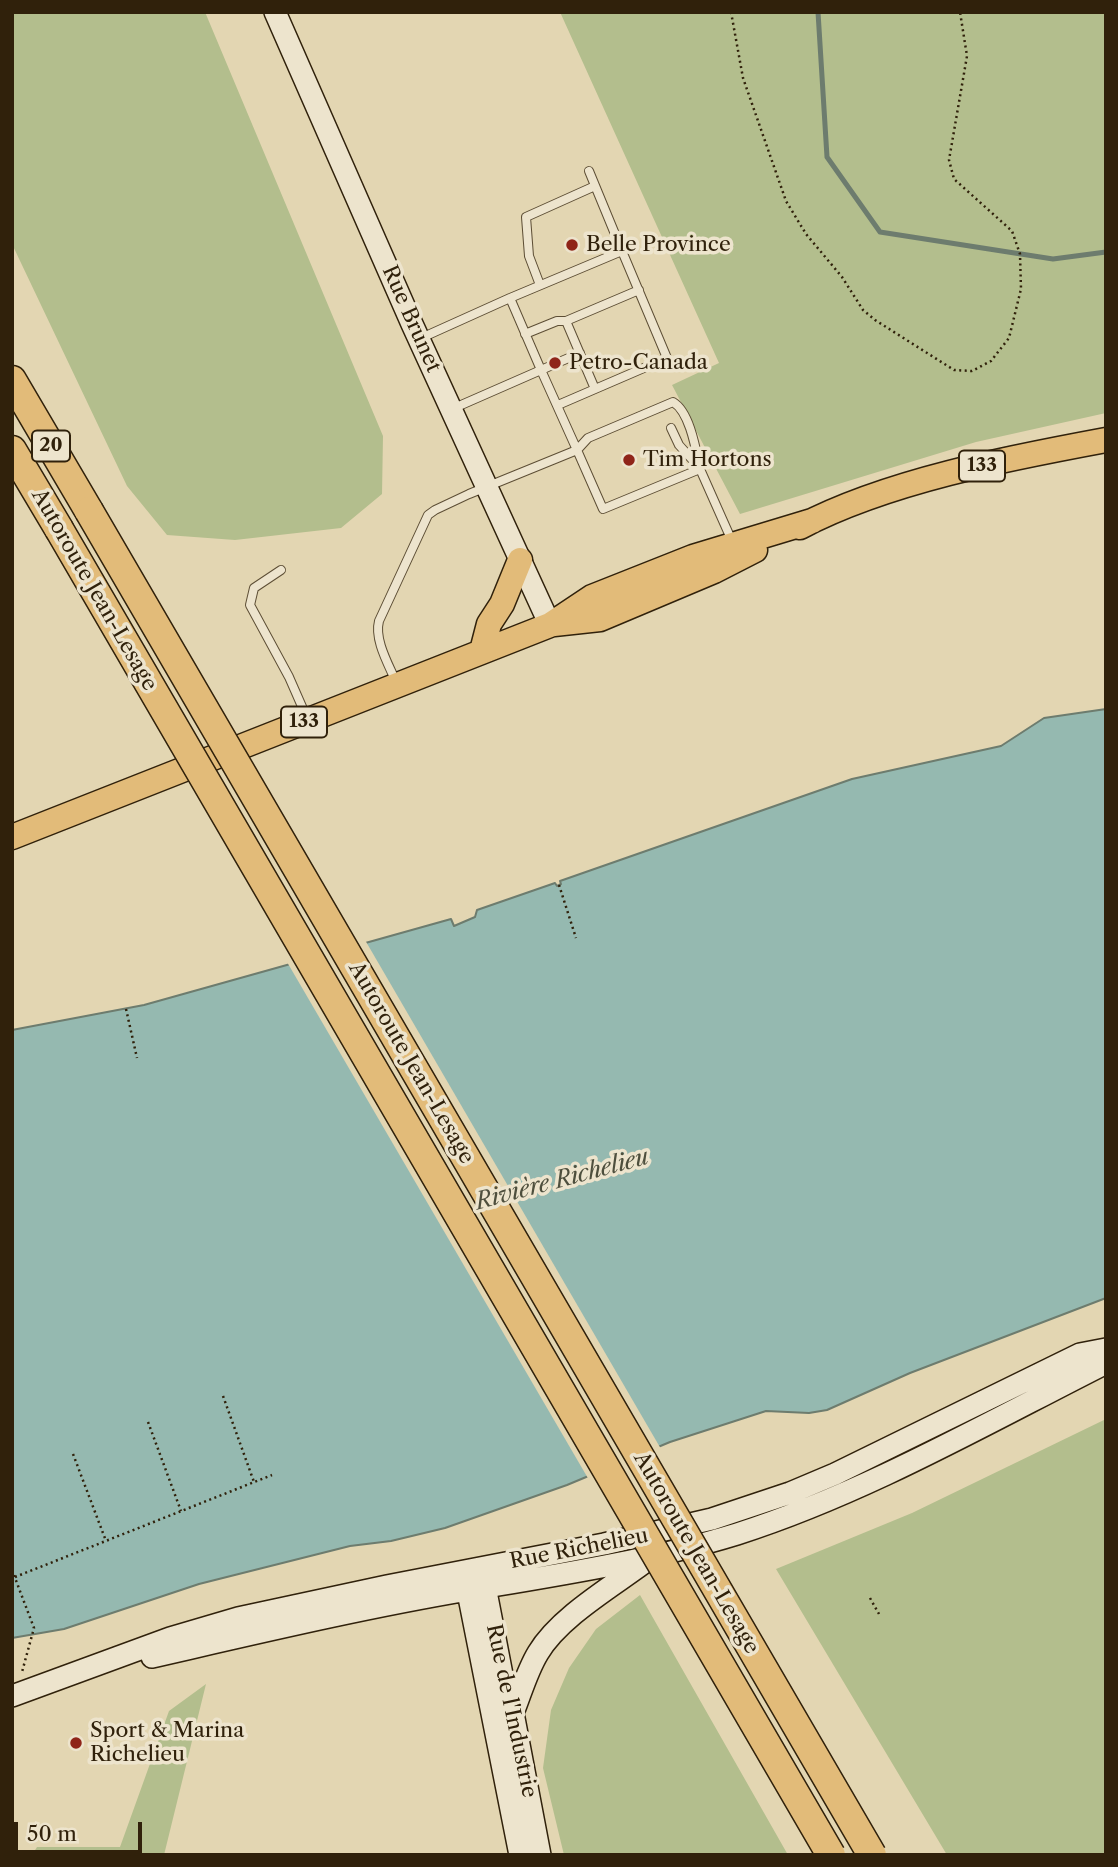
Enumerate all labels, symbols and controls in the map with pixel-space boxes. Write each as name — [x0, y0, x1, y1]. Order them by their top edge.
place label: Belle Province — [586, 232, 731, 258]
marker: Belle Province — [564, 237, 580, 253]
street label: Rue Brunet — [376, 262, 446, 376]
place label: Petro-Canada — [569, 350, 708, 376]
marker: Petro-Canada — [547, 355, 563, 371]
road number: 20 — [32, 430, 70, 462]
place label: Tim Hortons — [643, 447, 772, 473]
road number: 133 — [959, 450, 1005, 481]
marker: Tim Hortons — [621, 452, 637, 468]
street label: Autoroute Jean-Lesage — [26, 485, 162, 695]
road number: 133 — [281, 706, 327, 737]
street label: Autoroute Jean-Lesage — [343, 958, 479, 1168]
water label: Rivière Richelieu — [473, 1144, 651, 1216]
street label: Autoroute Jean-Lesage — [628, 1448, 764, 1658]
street label: Rue Richelieu — [508, 1523, 650, 1575]
street label: Rue de l'Industrie — [480, 1622, 542, 1800]
place label: Sport & Marina Richelieu — [90, 1718, 244, 1768]
marker: Sport & Marina Richelieu — [68, 1735, 84, 1751]
scale bar — [18, 1808, 145, 1852]
text: 50 m — [27, 1821, 77, 1846]

